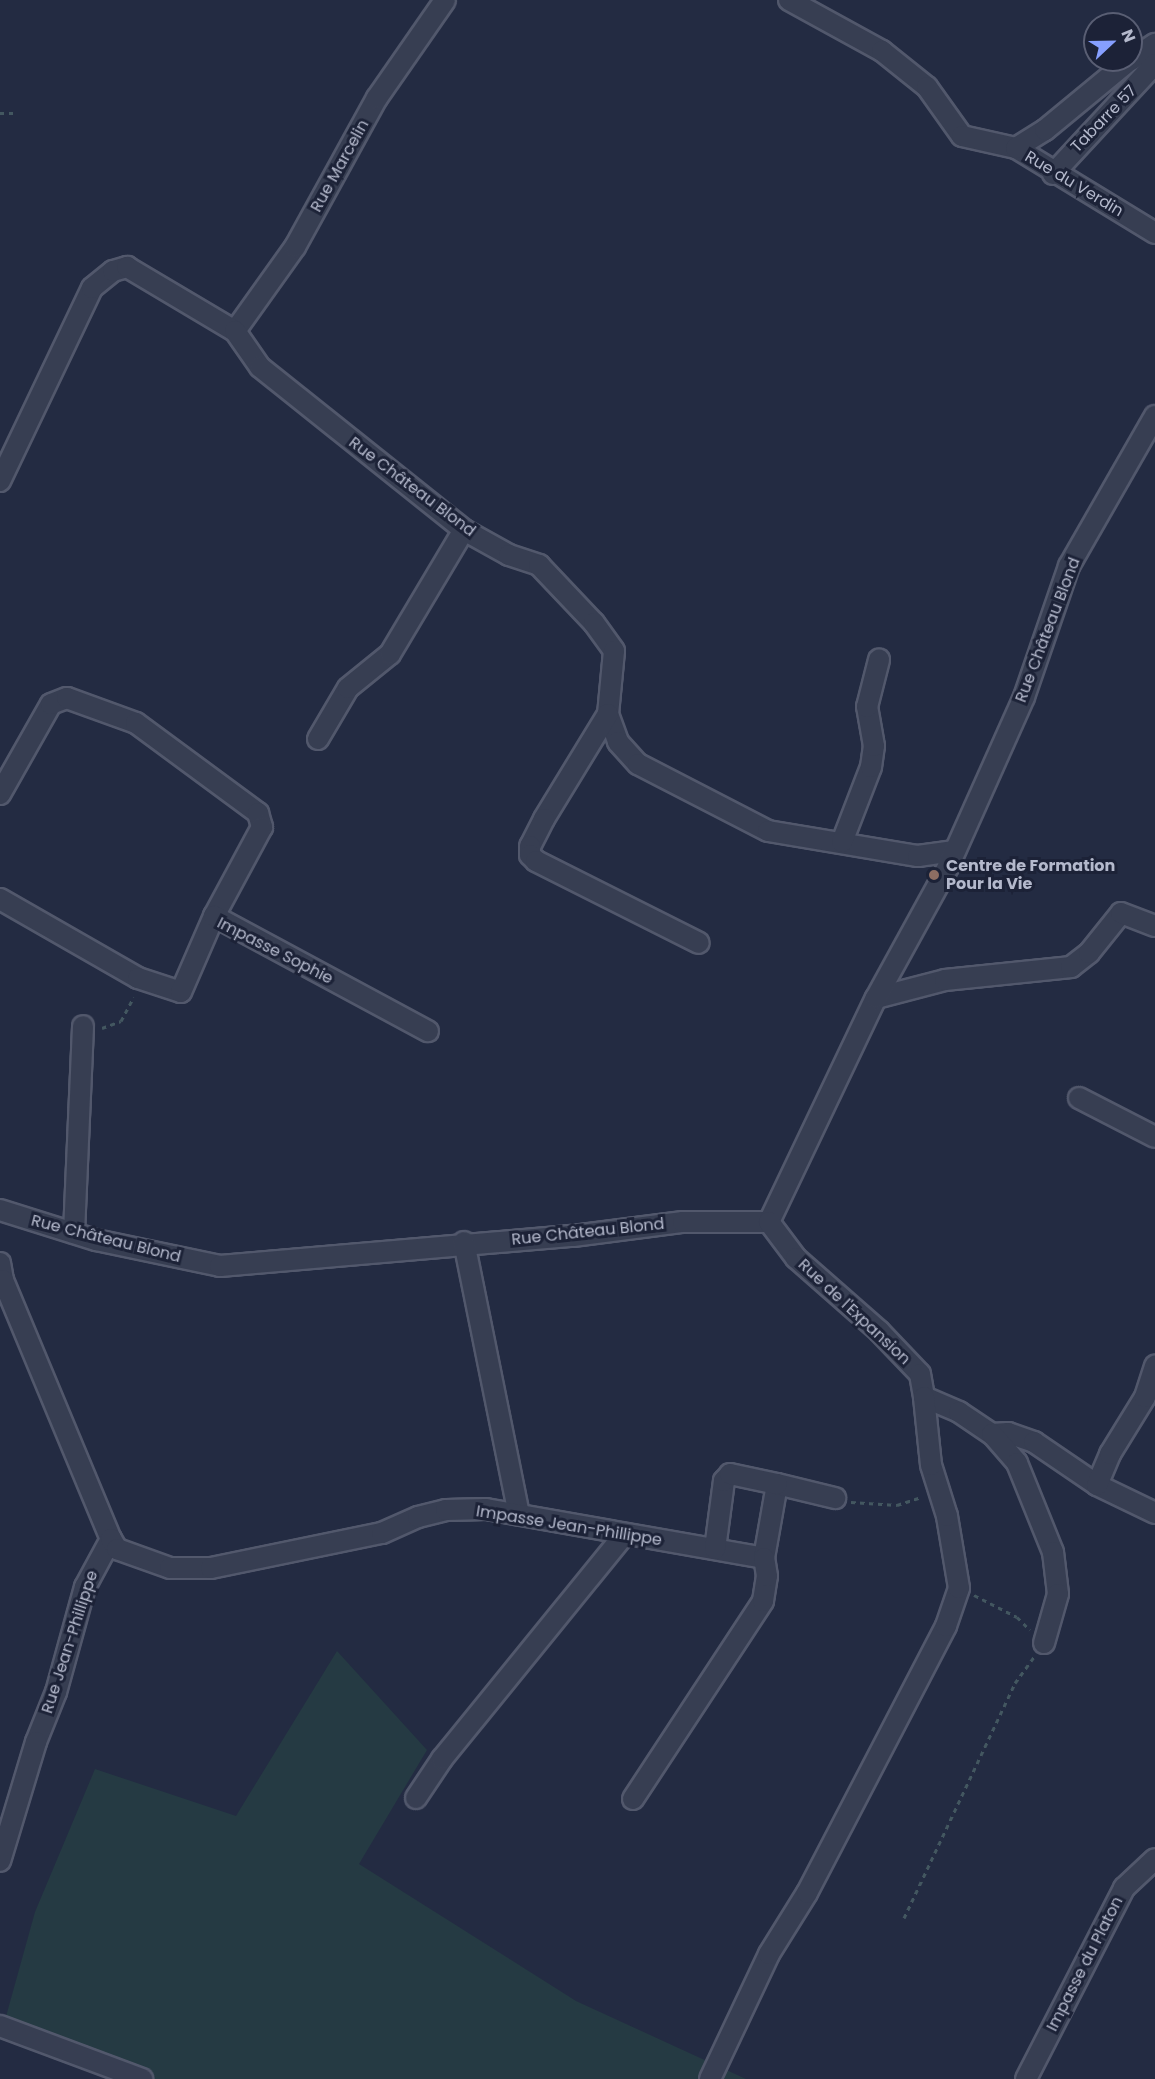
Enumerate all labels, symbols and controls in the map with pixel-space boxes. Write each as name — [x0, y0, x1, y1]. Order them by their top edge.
north arrow — [1083, 12, 1143, 72]
text: N — [1115, 26, 1141, 46]
street label: Tabarre 57 — [1067, 81, 1141, 157]
street label: Rue Marcelin — [307, 117, 373, 215]
street label: Rue du Verdin — [1021, 147, 1127, 221]
street label: Rue Château Blond — [345, 433, 479, 541]
street label: Rue Château Blond — [1012, 555, 1084, 705]
place label: Centre de Formation Pour la Vie — [946, 856, 1115, 894]
marker: Centre de Formation Pour la Vie — [927, 868, 941, 882]
street label: Impasse Sophie — [214, 914, 336, 988]
street label: Rue Château Blond — [29, 1211, 183, 1267]
street label: Rue Château Blond — [511, 1214, 665, 1250]
street label: Rue de l'Expansion — [794, 1255, 914, 1369]
street label: Impasse Jean-Phillippe — [475, 1502, 663, 1550]
street label: Rue Jean-Phillippe — [38, 1568, 102, 1716]
street label: Impasse du Platon — [1043, 1893, 1127, 2035]

